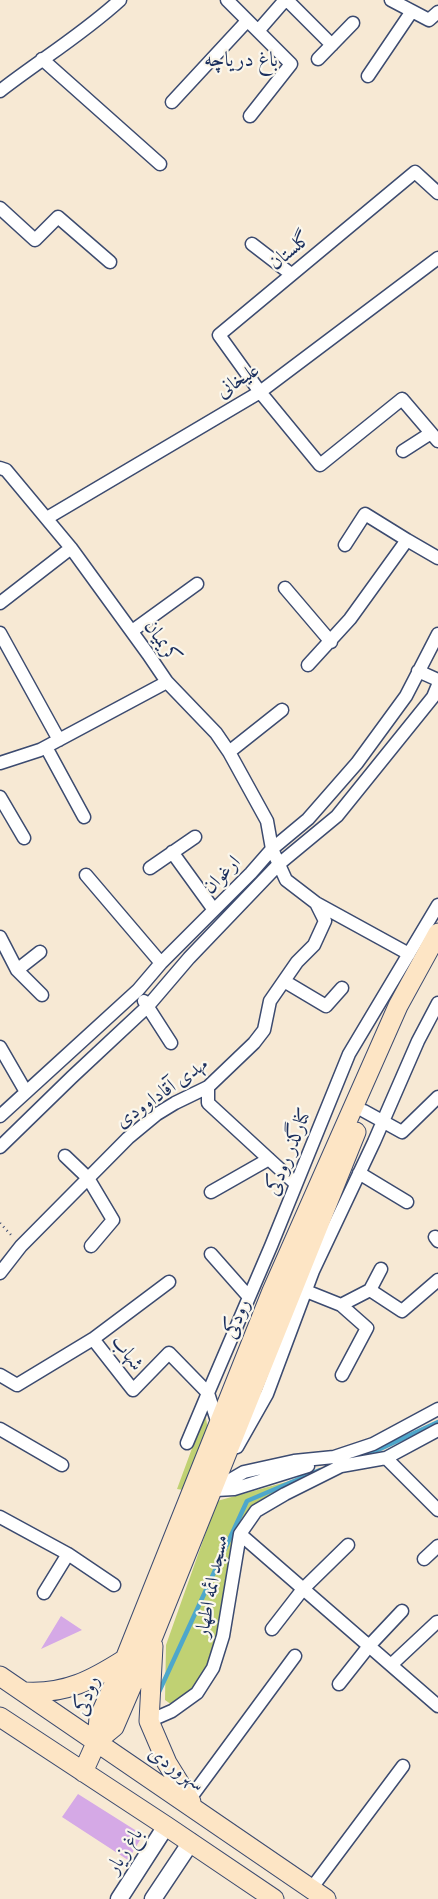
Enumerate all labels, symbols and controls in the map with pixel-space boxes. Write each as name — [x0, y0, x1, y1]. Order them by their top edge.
district label: باغ دریاچه — [204, 47, 278, 73]
street label: گلستان — [264, 226, 316, 276]
street label: علیخانی — [212, 358, 264, 404]
street label: کریمیان — [138, 615, 186, 669]
street label: ارغوان — [198, 851, 246, 899]
street label: مهدی آقاداوودی — [111, 1052, 213, 1134]
street label: کنارگذر رودکی — [261, 1105, 317, 1199]
street label: رودکی — [218, 1296, 256, 1342]
street label: شهاب — [105, 1330, 149, 1376]
street label: مسجد ائمه اطهار — [190, 1533, 234, 1639]
street label: رودکی — [69, 1673, 105, 1719]
street label: سهروردی — [143, 1741, 209, 1797]
street label: باغ زیار — [101, 1824, 149, 1878]

